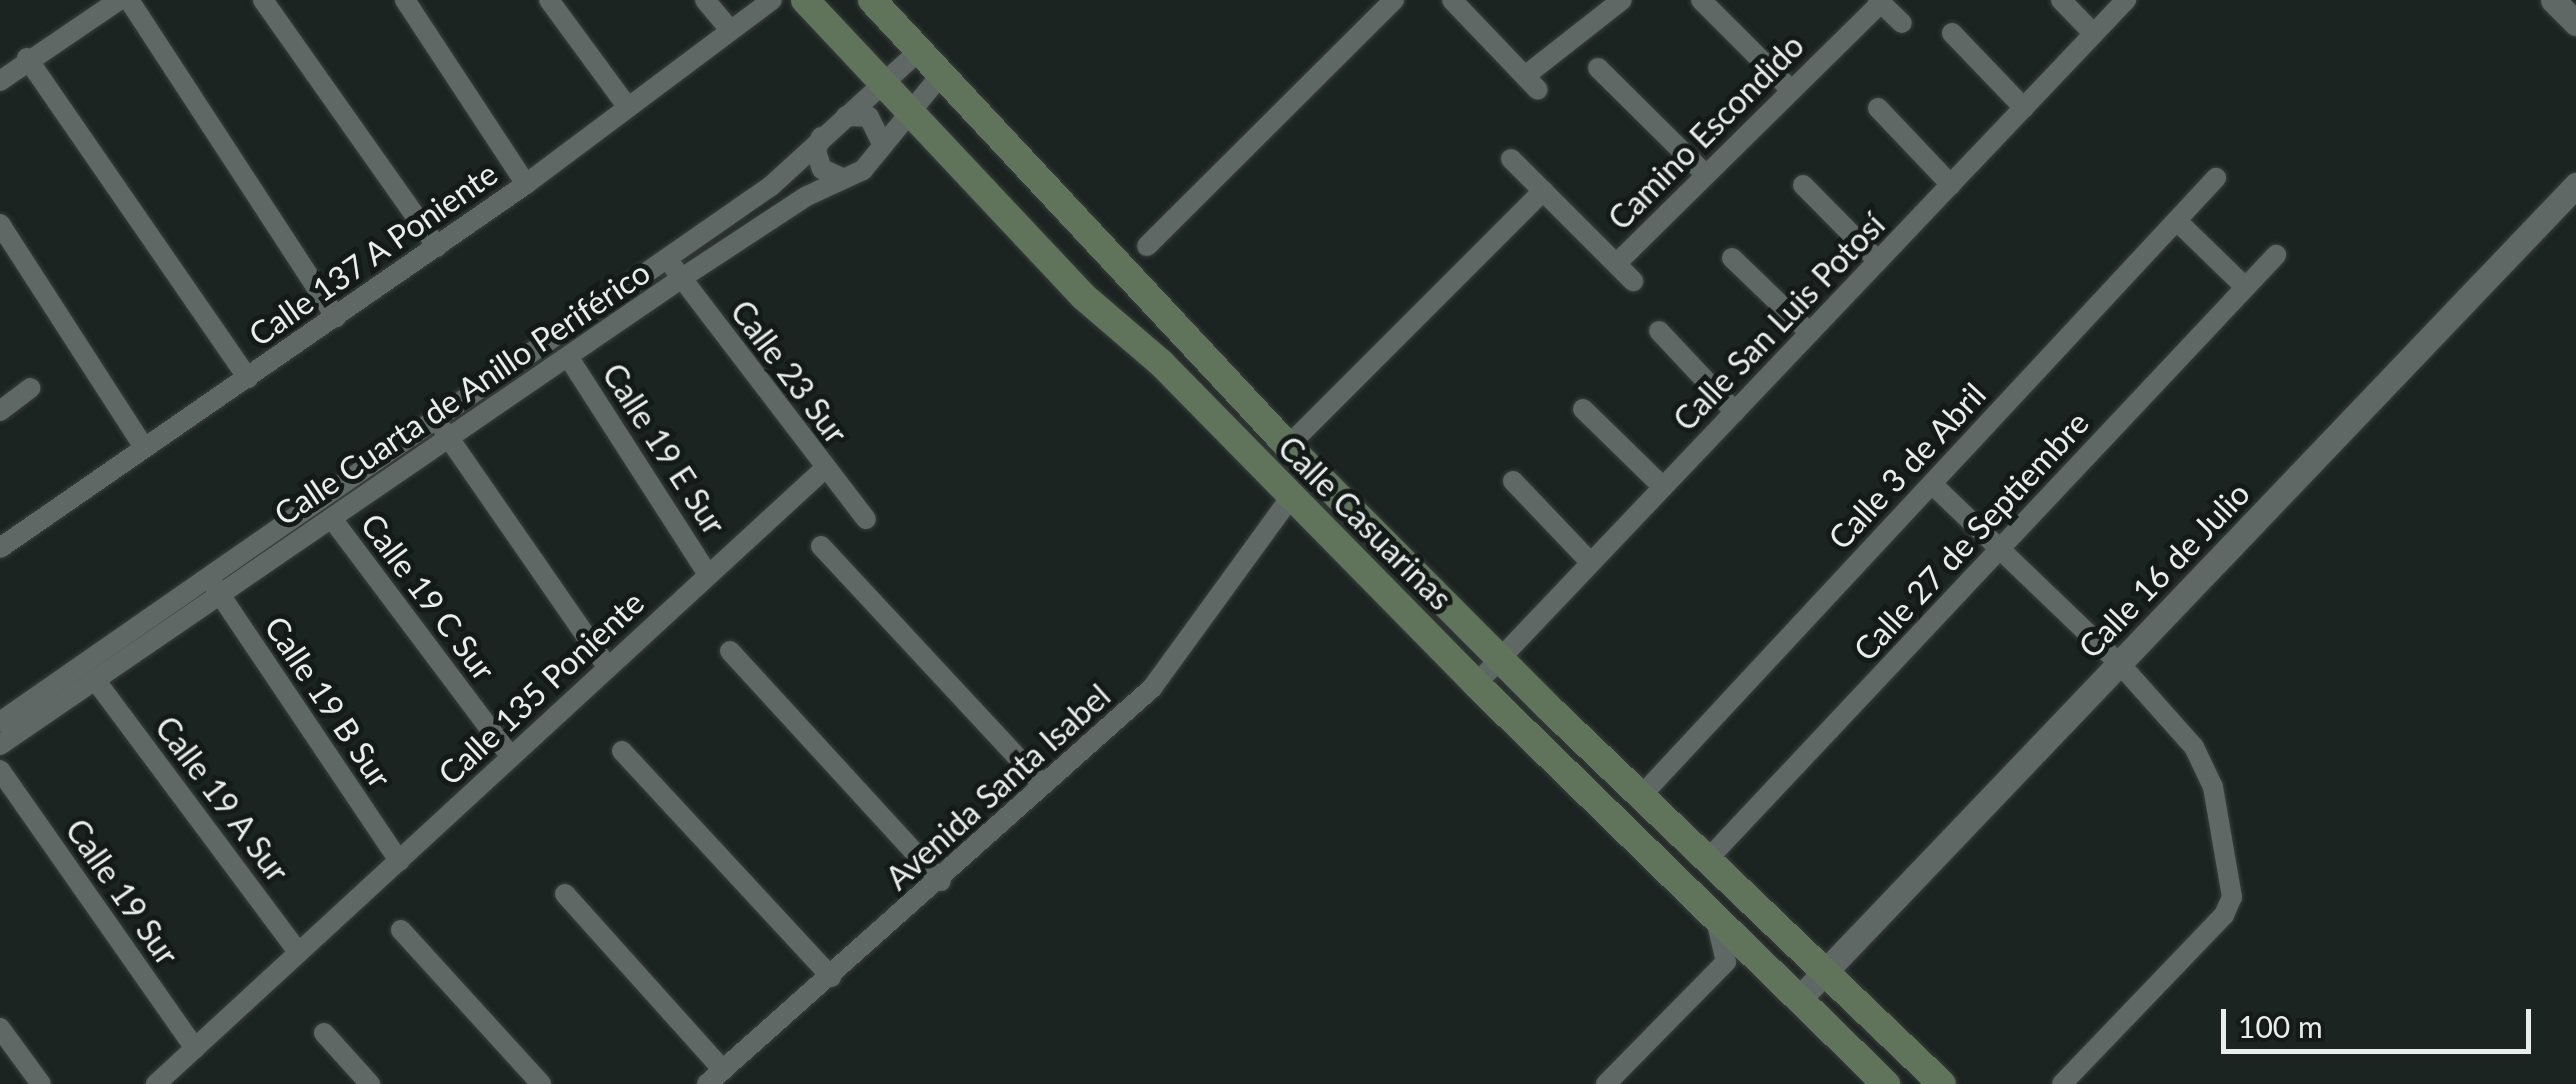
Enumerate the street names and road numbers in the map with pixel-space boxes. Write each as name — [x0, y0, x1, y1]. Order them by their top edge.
street label: Camino Escondido — [1600, 26, 1812, 238]
street label: Calle 137 A Poniente — [241, 153, 505, 355]
street label: Calle San Luis Potosí — [1666, 205, 1892, 439]
street label: Calle Cuarta de Anillo Periférico — [266, 252, 658, 534]
street label: Calle 23 Sur — [723, 293, 855, 451]
street label: Calle 19 E Sur — [595, 356, 733, 542]
street label: Calle 3 de Abril — [1820, 375, 1994, 557]
street label: Calle 27 de Septiembre — [1846, 404, 2096, 668]
street label: Calle Casuarinas — [1270, 428, 1460, 618]
street label: Calle 16 de Julio — [2070, 474, 2258, 666]
street label: Calle 19 C Sur — [353, 506, 503, 688]
street label: Calle 135 Poniente — [431, 583, 651, 793]
street label: Calle 19 B Sur — [257, 609, 399, 795]
street label: Avenida Santa Isabel — [878, 676, 1118, 898]
street label: Calle 19 A Sur — [147, 708, 297, 890]
street label: Calle 19 Sur — [58, 812, 186, 972]

